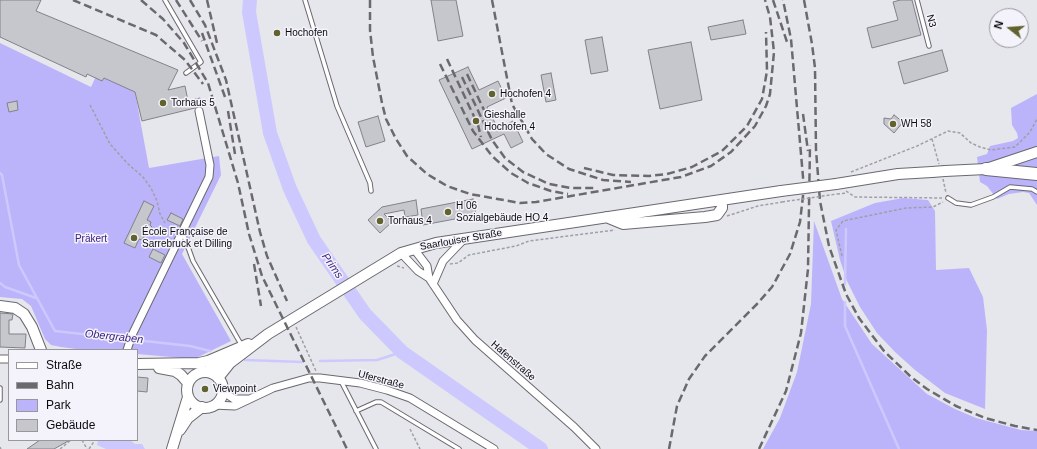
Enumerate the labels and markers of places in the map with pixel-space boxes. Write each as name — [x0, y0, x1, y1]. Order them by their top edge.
place label: Hochofen — [285, 27, 328, 39]
marker: Hochofen — [272, 28, 282, 38]
place label: Hochofen 4 — [500, 88, 551, 100]
marker: Hochofen 4 — [487, 89, 497, 99]
place label: Torhaus 5 — [171, 97, 215, 109]
marker: Torhaus 5 — [158, 98, 168, 108]
place label: Gieshalle Hochofen 4 — [484, 109, 535, 132]
marker: Gieshalle Hochofen 4 — [471, 116, 481, 126]
place label: WH 58 — [901, 118, 932, 130]
marker: WH 58 — [888, 119, 898, 129]
place label: H 06 Sozialgebäude HO 4 — [456, 200, 548, 224]
marker: H 06 Sozialgebäude HO 4 — [443, 207, 453, 217]
place label: Torhaus 4 — [388, 215, 432, 227]
marker: Torhaus 4 — [375, 216, 385, 226]
place label: École Française de Sarrebruck et Dilling — [142, 226, 232, 250]
marker: École Française de Sarrebruck et Dilling — [129, 233, 139, 243]
place label: Viewpoint — [213, 383, 256, 395]
marker: Viewpoint — [200, 384, 210, 394]

